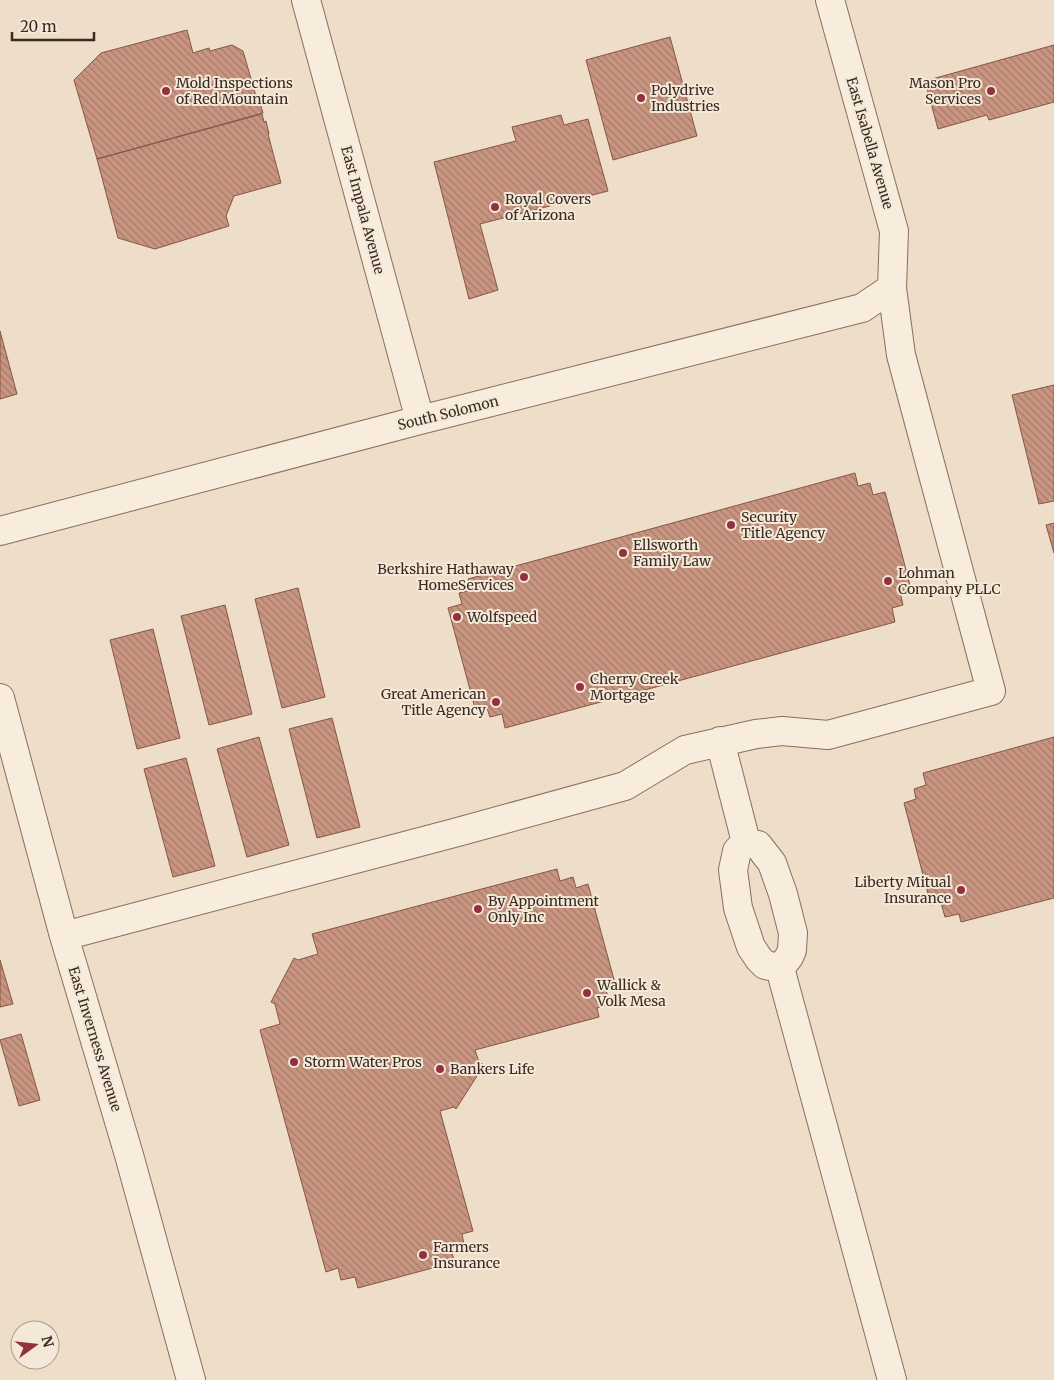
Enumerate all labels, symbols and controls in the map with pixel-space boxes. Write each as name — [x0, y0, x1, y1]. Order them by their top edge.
scale bar — [12, 10, 95, 42]
text: 20 m — [20, 17, 57, 36]
place label: Mold Inspections of Red Mountain — [176, 74, 293, 108]
place label: Mason Pro Services — [909, 74, 981, 108]
street label: East Isabella Avenue — [842, 75, 898, 211]
place label: Polydrive Industries — [651, 81, 720, 115]
marker: Mold Inspections of Red Mountain — [160, 85, 172, 97]
marker: Mason Pro Services — [985, 85, 997, 97]
marker: Polydrive Industries — [635, 92, 647, 104]
street label: East Impala Avenue — [337, 144, 389, 276]
place label: Royal Covers of Arizona — [505, 190, 591, 224]
marker: Royal Covers of Arizona — [489, 201, 501, 213]
street label: South Solomon — [396, 392, 500, 434]
place label: Security Title Agency — [741, 508, 826, 542]
marker: Security Title Agency — [725, 519, 737, 531]
place label: Ellsworth Family Law — [633, 536, 711, 570]
marker: Ellsworth Family Law — [617, 547, 629, 559]
place label: Berkshire Hathaway HomeServices — [377, 560, 515, 594]
place label: Lohman Company PLLC — [898, 564, 1001, 598]
marker: Berkshire Hathaway HomeServices — [518, 571, 530, 583]
marker: Lohman Company PLLC — [882, 575, 894, 587]
place label: Wolfspeed — [466, 608, 538, 626]
marker: Wolfspeed — [451, 611, 463, 623]
place label: Cherry Creek Mortgage — [590, 670, 679, 704]
marker: Cherry Creek Mortgage — [574, 681, 586, 693]
place label: Great American Title Agency — [381, 685, 487, 719]
marker: Great American Title Agency — [490, 696, 502, 708]
place label: Liberty Mitual Insurance — [854, 873, 952, 907]
marker: Liberty Mitual Insurance — [955, 884, 967, 896]
place label: By Appointment Only Inc — [488, 892, 600, 926]
marker: By Appointment Only Inc — [472, 903, 484, 915]
street label: East Inverness Avenue — [64, 964, 126, 1114]
place label: Wallick & Volk Mesa — [596, 976, 666, 1010]
marker: Wallick & Volk Mesa — [581, 987, 593, 999]
place label: Storm Water Pros — [304, 1053, 422, 1071]
marker: Storm Water Pros — [288, 1056, 300, 1068]
place label: Bankers Life — [450, 1060, 534, 1078]
marker: Bankers Life — [434, 1063, 446, 1075]
place label: Farmers Insurance — [433, 1238, 500, 1272]
marker: Farmers Insurance — [417, 1249, 429, 1261]
north arrow — [10, 1320, 60, 1370]
text: N — [37, 1334, 58, 1349]

